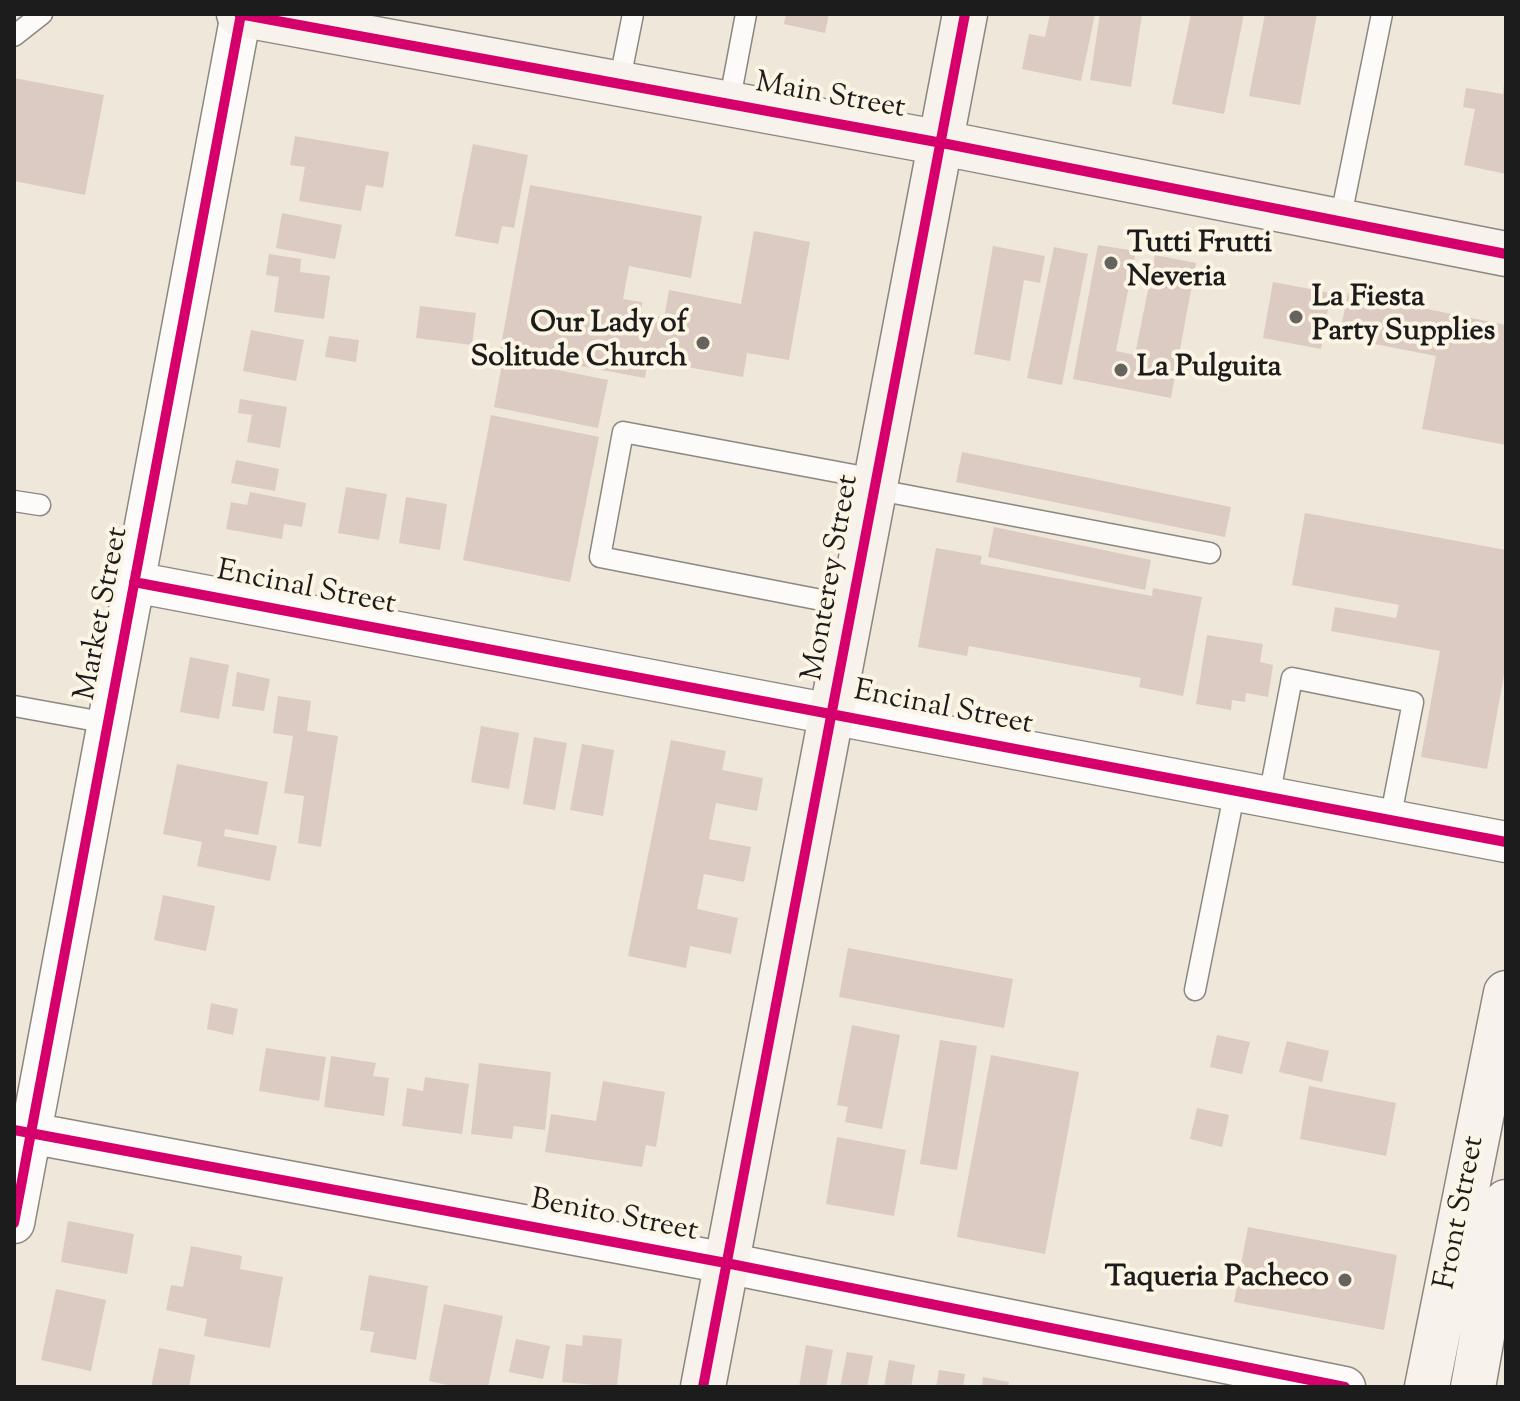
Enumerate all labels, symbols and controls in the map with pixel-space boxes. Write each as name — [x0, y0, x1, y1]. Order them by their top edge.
street label: Main Street — [752, 67, 908, 129]
place label: Tutti Frutti Neveria — [1127, 228, 1272, 298]
marker: Tutti Frutti Neveria — [1102, 254, 1120, 272]
place label: La Fiesta Party Supplies — [1312, 282, 1495, 352]
place label: Our Lady of Solitude Church — [470, 308, 687, 378]
marker: La Fiesta Party Supplies — [1287, 308, 1305, 326]
marker: Our Lady of Solitude Church — [694, 334, 712, 352]
place label: La Pulguita — [1137, 352, 1282, 388]
marker: La Pulguita — [1112, 361, 1130, 379]
street label: Monterey Street — [797, 472, 869, 684]
street label: Market Street — [70, 524, 138, 704]
street label: Encinal Street — [214, 555, 398, 625]
street label: Encinal Street — [851, 675, 1035, 745]
street label: Front Street — [1430, 1133, 1494, 1293]
street label: Benito Street — [527, 1184, 701, 1252]
place label: Taqueria Pacheco — [1105, 1262, 1329, 1298]
marker: Taqueria Pacheco — [1336, 1271, 1354, 1289]

